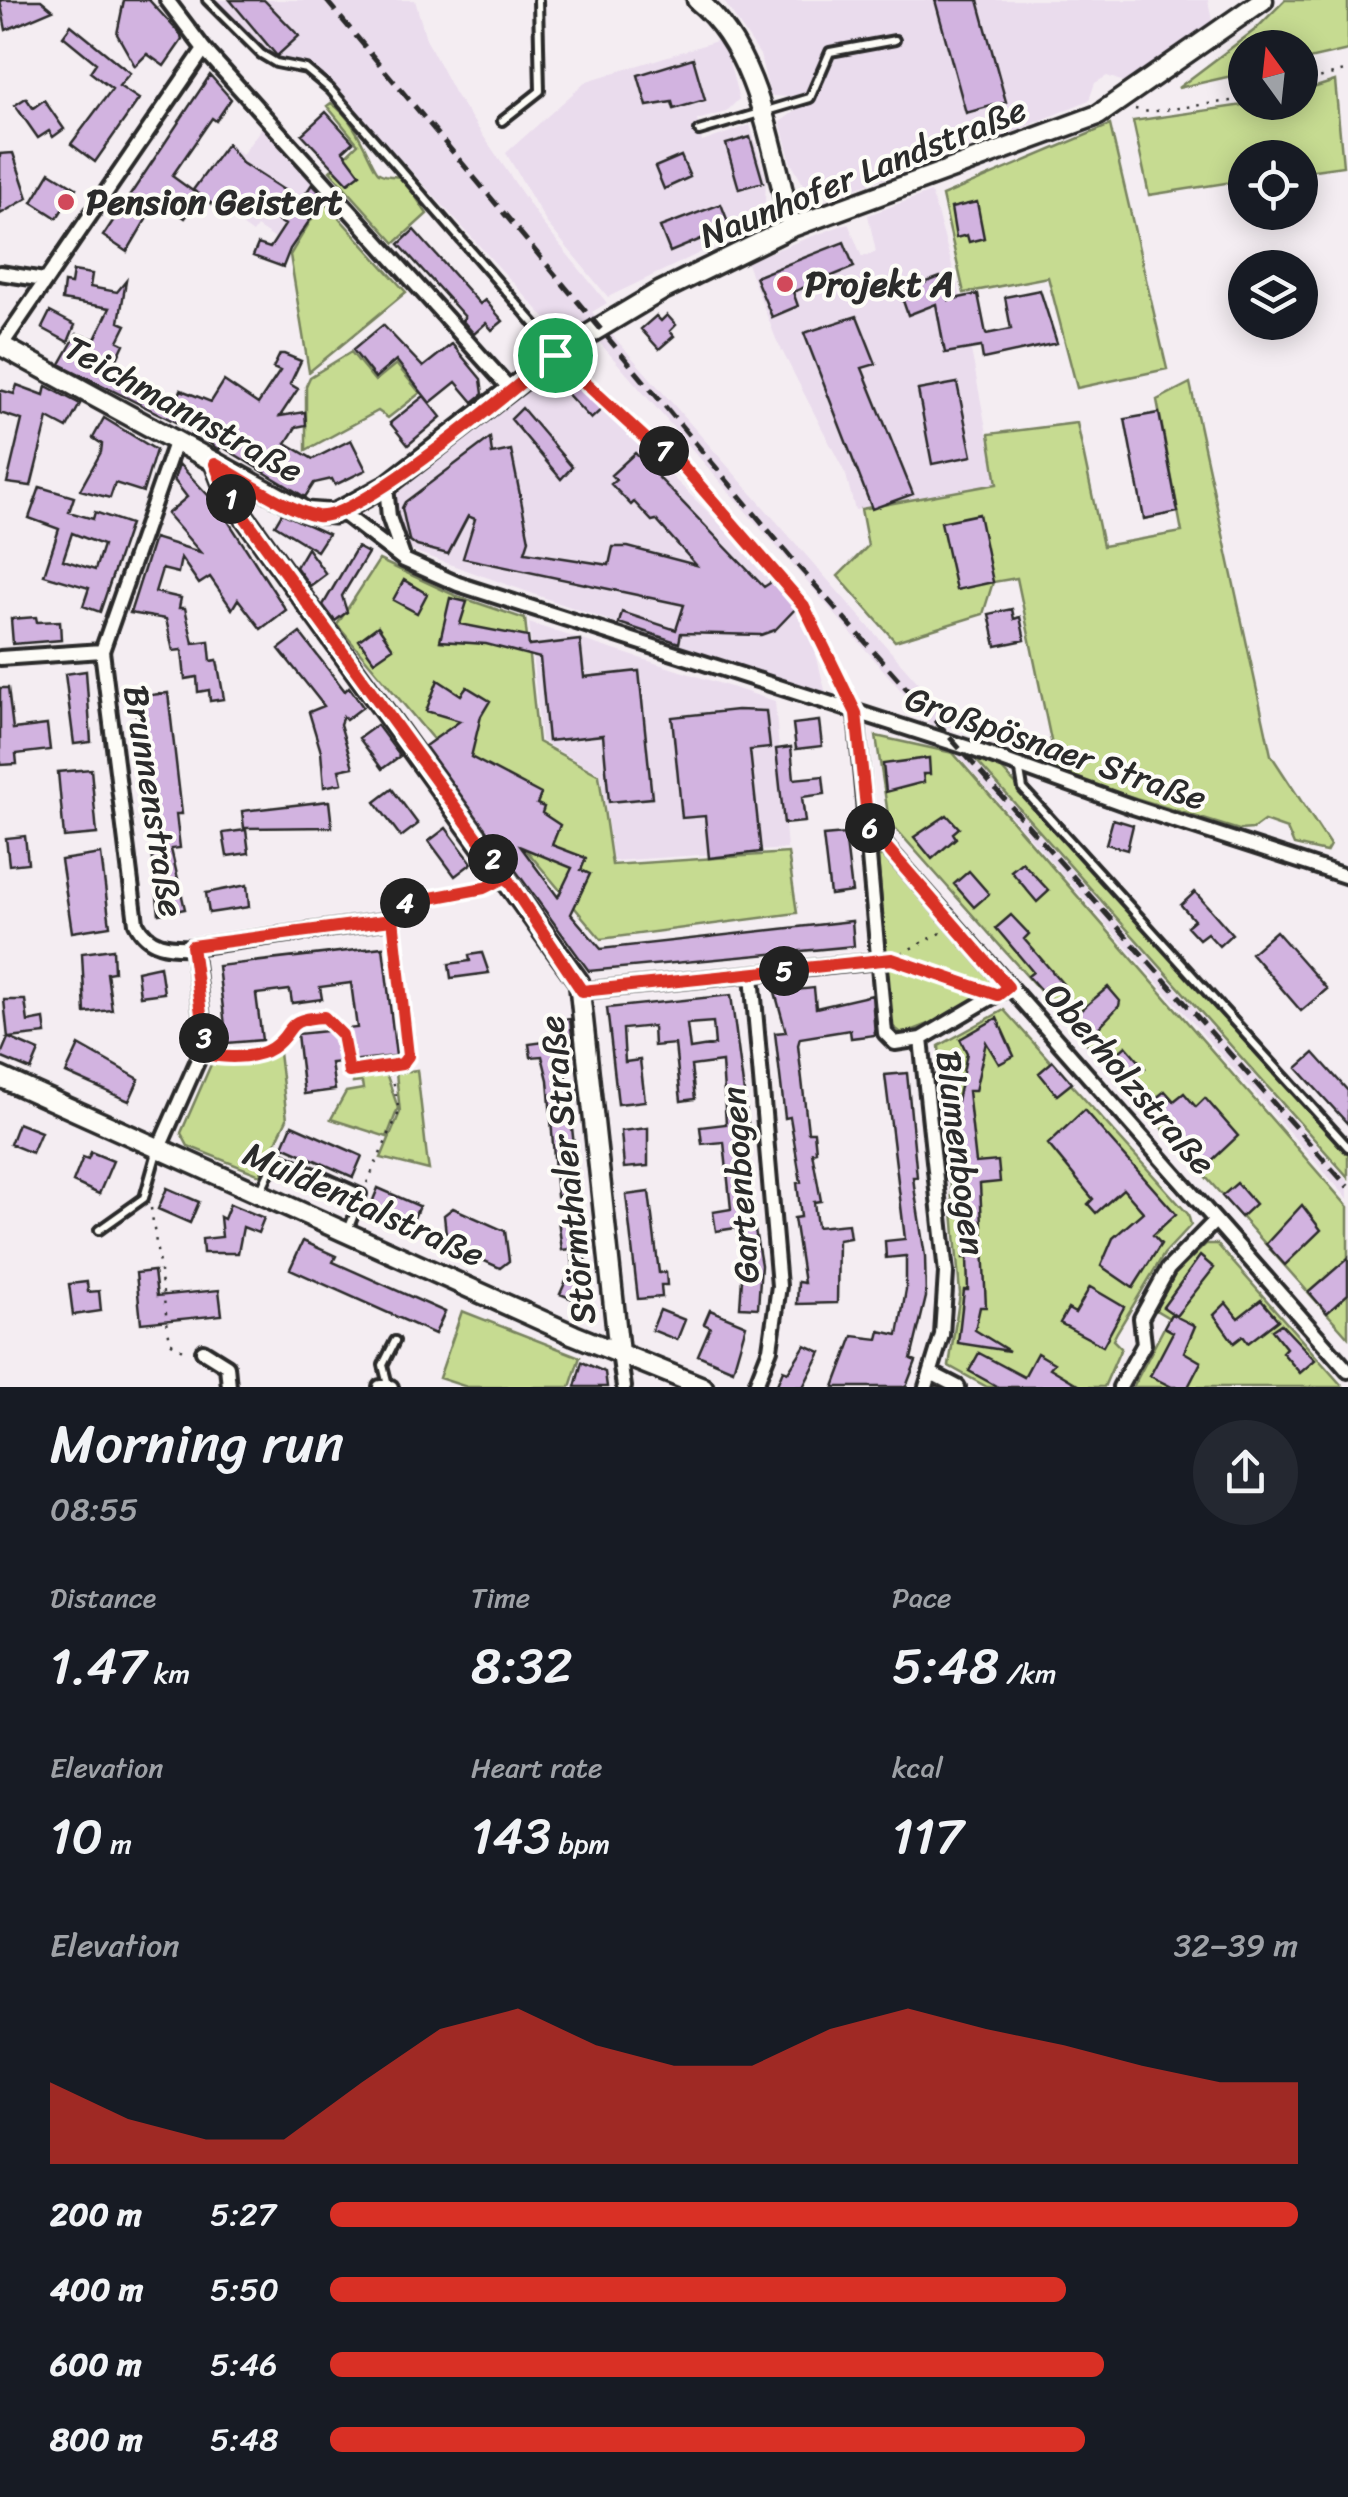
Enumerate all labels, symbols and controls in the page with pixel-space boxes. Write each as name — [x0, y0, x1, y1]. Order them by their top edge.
north arrow — [1228, 30, 1318, 120]
map controls — [1228, 30, 1318, 340]
street label: Naunhofer Landstraße — [690, 78, 1036, 266]
button: locate — [1228, 140, 1318, 230]
place label: Pension Geistert — [86, 171, 343, 233]
marker: Pension Geistert — [55, 191, 77, 213]
button: layers — [1228, 250, 1318, 340]
place label: Projekt A — [805, 253, 954, 315]
marker: Projekt A — [774, 273, 796, 295]
pin — [513, 313, 598, 398]
street label: Teichmannstraße — [53, 317, 315, 501]
icon: arrive — [528, 328, 583, 383]
pin: 7 — [639, 426, 689, 476]
text: 7 — [656, 426, 672, 475]
pin: 1 — [206, 474, 256, 524]
text: 1 — [225, 474, 237, 523]
street label: Großpösnaer Straße — [897, 667, 1215, 829]
street label: Brunnenstraße — [105, 680, 203, 922]
pin: 6 — [845, 803, 895, 853]
text: 6 — [862, 803, 878, 852]
pin: 2 — [468, 834, 518, 884]
text: 2 — [485, 834, 501, 883]
pin: 4 — [380, 878, 430, 928]
text: 4 — [396, 878, 414, 927]
pin: 5 — [759, 946, 809, 996]
text: 5 — [775, 946, 793, 995]
street label: Oberholzstraße — [1028, 968, 1232, 1190]
street label: Störmthaler Straße — [520, 1012, 614, 1328]
pin: 3 — [179, 1013, 229, 1063]
text: 3 — [196, 1013, 212, 1062]
street label: Blumenbogen — [918, 1047, 1004, 1259]
street label: Gartenbogen — [702, 1084, 778, 1286]
street label: Muldentalstraße — [233, 1123, 495, 1285]
text: Morning run — [50, 1395, 344, 1492]
button: share — [1193, 1420, 1298, 1525]
text: 08:55 — [50, 1481, 138, 1538]
text: Distance — [50, 1573, 156, 1622]
text: Time — [471, 1573, 530, 1622]
text: Pace — [892, 1573, 951, 1622]
text: 1.47 — [50, 1622, 146, 1711]
text: 8:32 — [471, 1622, 573, 1711]
text: 5:48 — [892, 1622, 999, 1711]
text: km — [146, 1649, 190, 1698]
text: /km — [999, 1649, 1057, 1698]
text: Elevation — [50, 1743, 163, 1792]
text: Heart rate — [471, 1743, 602, 1792]
text: kcal — [892, 1743, 943, 1792]
text: 10 — [50, 1792, 103, 1881]
text: 143 — [471, 1792, 551, 1881]
text: 117 — [892, 1792, 963, 1881]
text: m — [103, 1819, 132, 1868]
text: bpm — [551, 1819, 610, 1868]
text: Elevation — [50, 1917, 180, 1974]
text: 32–39 m — [1174, 1917, 1298, 1974]
text: 200 m — [50, 2186, 142, 2243]
text: 5:27 — [210, 2186, 276, 2243]
text: 400 m — [50, 2261, 143, 2318]
text: 5:50 — [210, 2261, 279, 2318]
text: 600 m — [50, 2336, 142, 2393]
text: 5:46 — [210, 2336, 277, 2393]
text: 800 m — [50, 2411, 143, 2468]
text: 5:48 — [210, 2411, 279, 2468]

